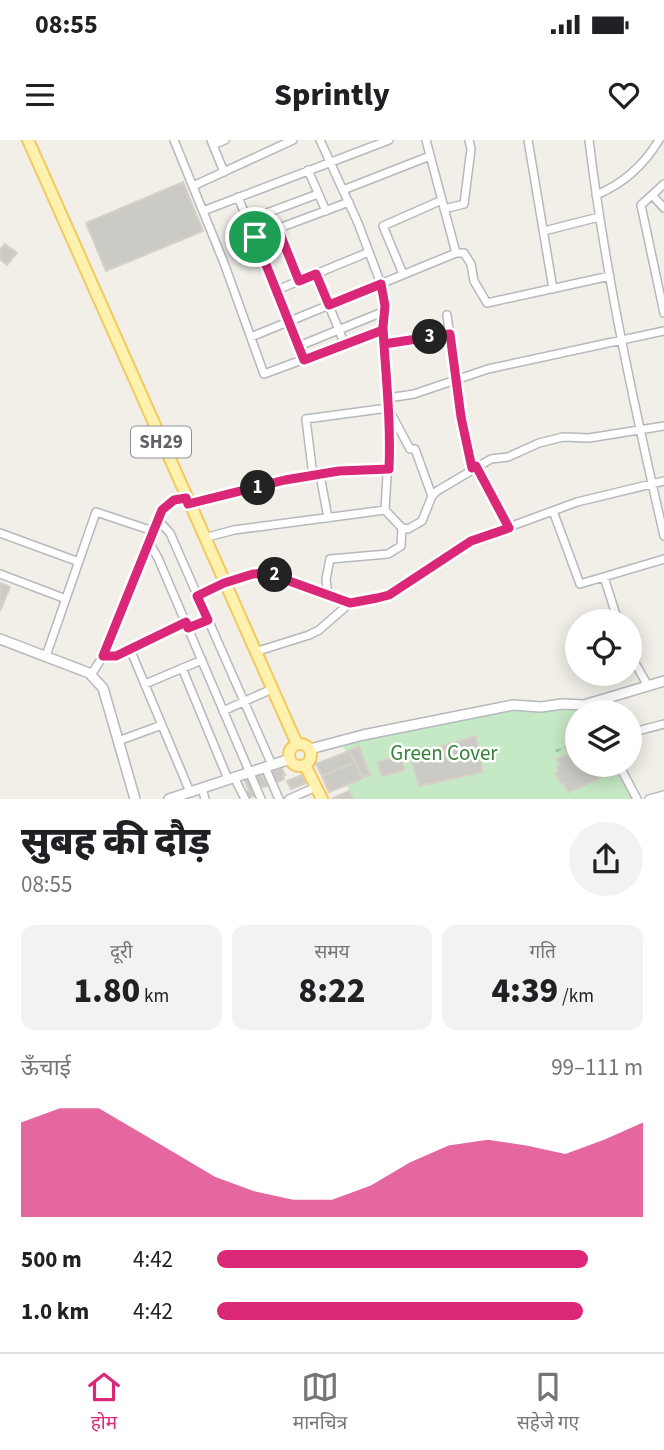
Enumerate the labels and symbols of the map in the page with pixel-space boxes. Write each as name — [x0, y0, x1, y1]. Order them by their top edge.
pin — [225, 207, 285, 267]
pin: 3 — [412, 320, 448, 354]
road number: SH29 — [131, 426, 191, 458]
pin: 1 — [240, 470, 276, 506]
pin: 2 — [258, 558, 292, 592]
park label: Green Cover — [390, 738, 498, 768]

